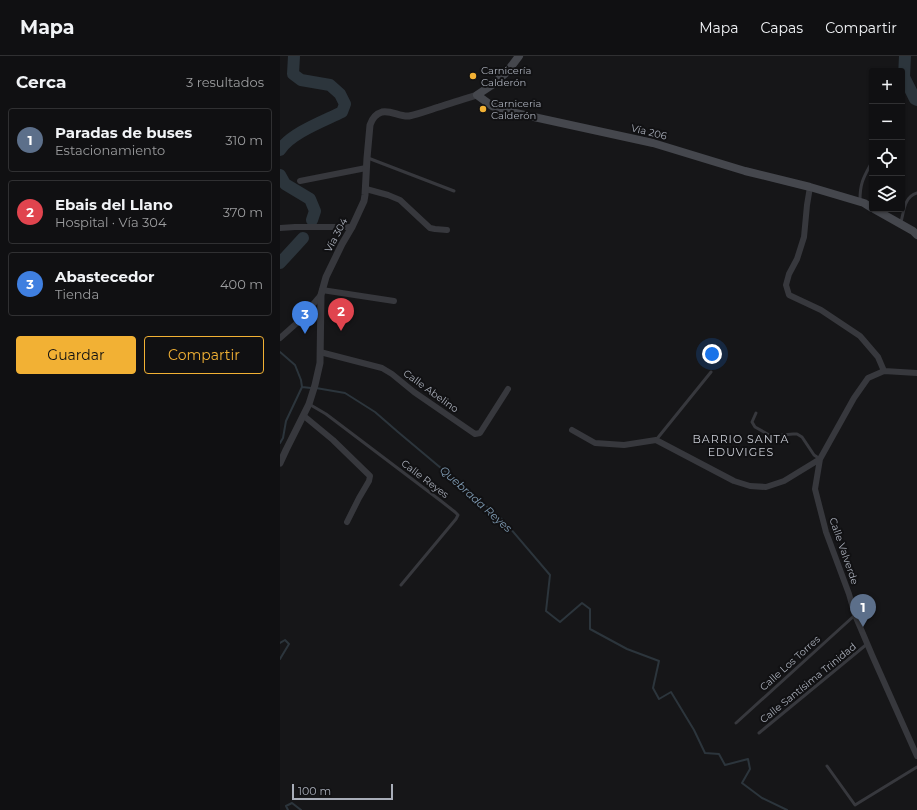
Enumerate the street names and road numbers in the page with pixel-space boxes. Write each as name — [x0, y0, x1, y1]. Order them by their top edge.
street label: Vía 206 — [630, 121, 668, 143]
street label: Vía 304 — [322, 215, 351, 254]
street label: Calle Abelino — [401, 367, 461, 415]
street label: Calle Reyes — [399, 457, 452, 501]
street label: Calle Valverde — [826, 516, 862, 586]
street label: Calle Los Torres — [757, 632, 823, 694]
street label: Calle Santísima Trinidad — [757, 640, 859, 726]

